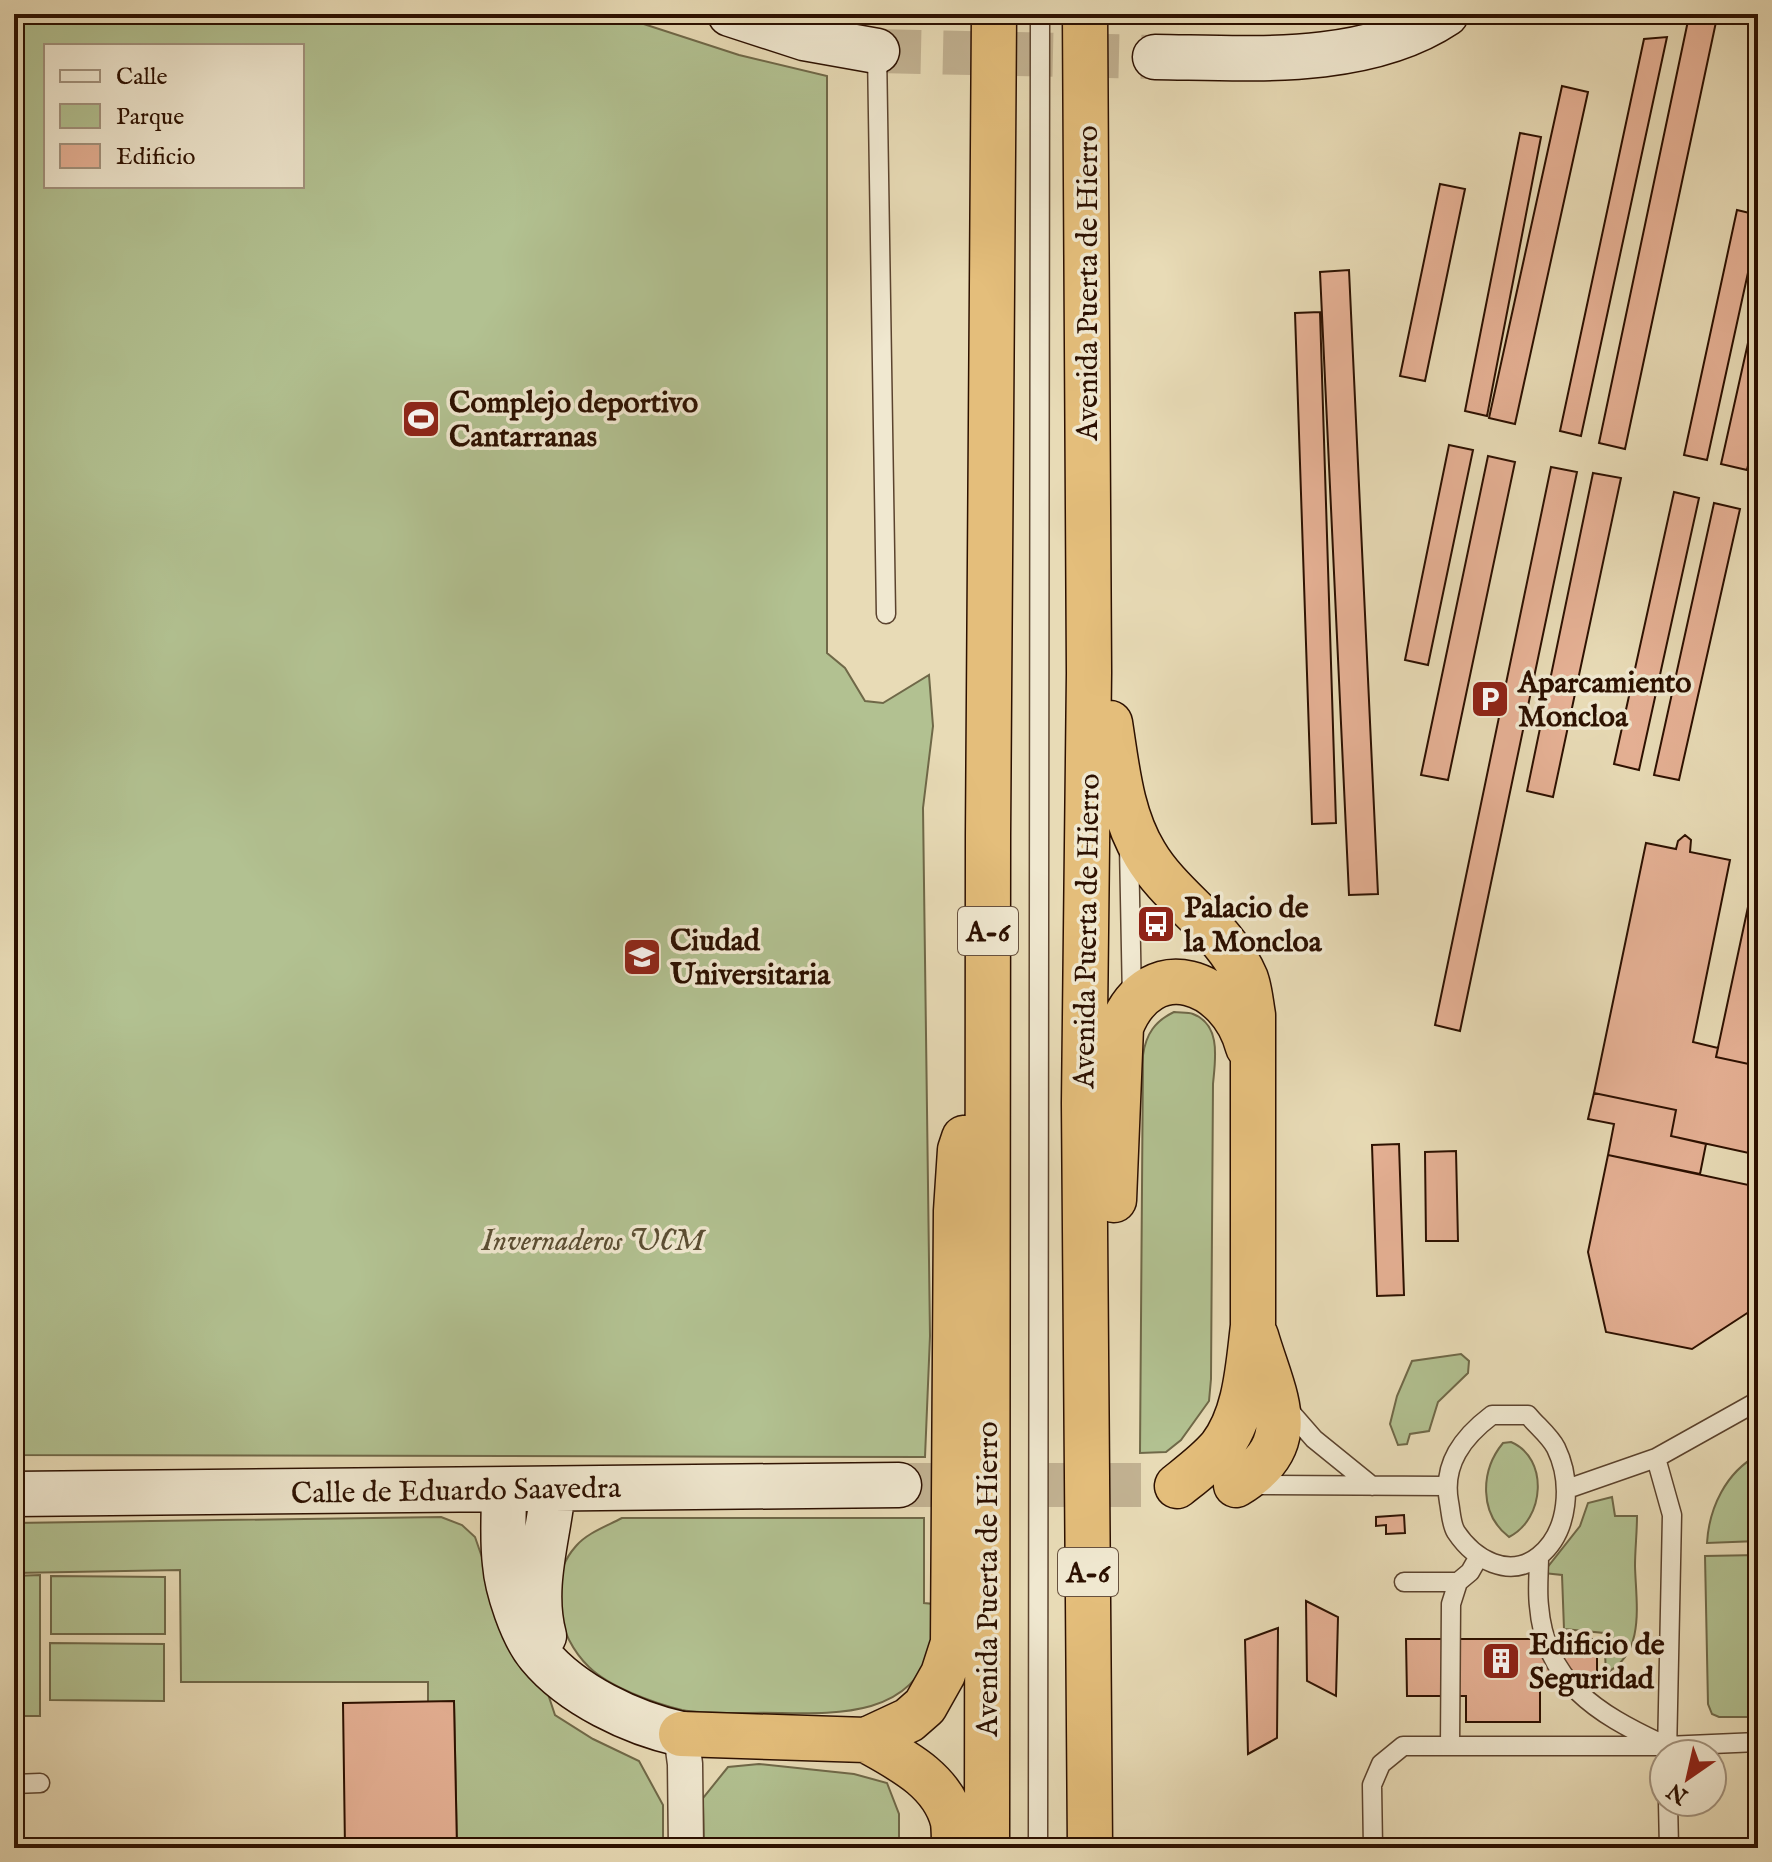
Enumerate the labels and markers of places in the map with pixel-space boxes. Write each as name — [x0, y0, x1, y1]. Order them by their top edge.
place label: Complejo deportivo Cantarranas — [449, 385, 698, 457]
sports icon: Complejo deportivo Cantarranas — [400, 398, 442, 440]
place label: Aparcamiento Moncloa — [1517, 665, 1691, 737]
parking icon: Aparcamiento Moncloa — [1469, 678, 1511, 720]
place label: Palacio de la Moncloa — [1183, 890, 1323, 962]
bus stop icon: Palacio de la Moncloa — [1135, 903, 1177, 945]
place label: Ciudad Universitaria — [670, 923, 831, 995]
school or university icon: Ciudad Universitaria — [621, 936, 663, 978]
place label: Edificio de Seguridad — [1529, 1627, 1665, 1699]
building icon: Edificio de Seguridad — [1480, 1640, 1522, 1682]

